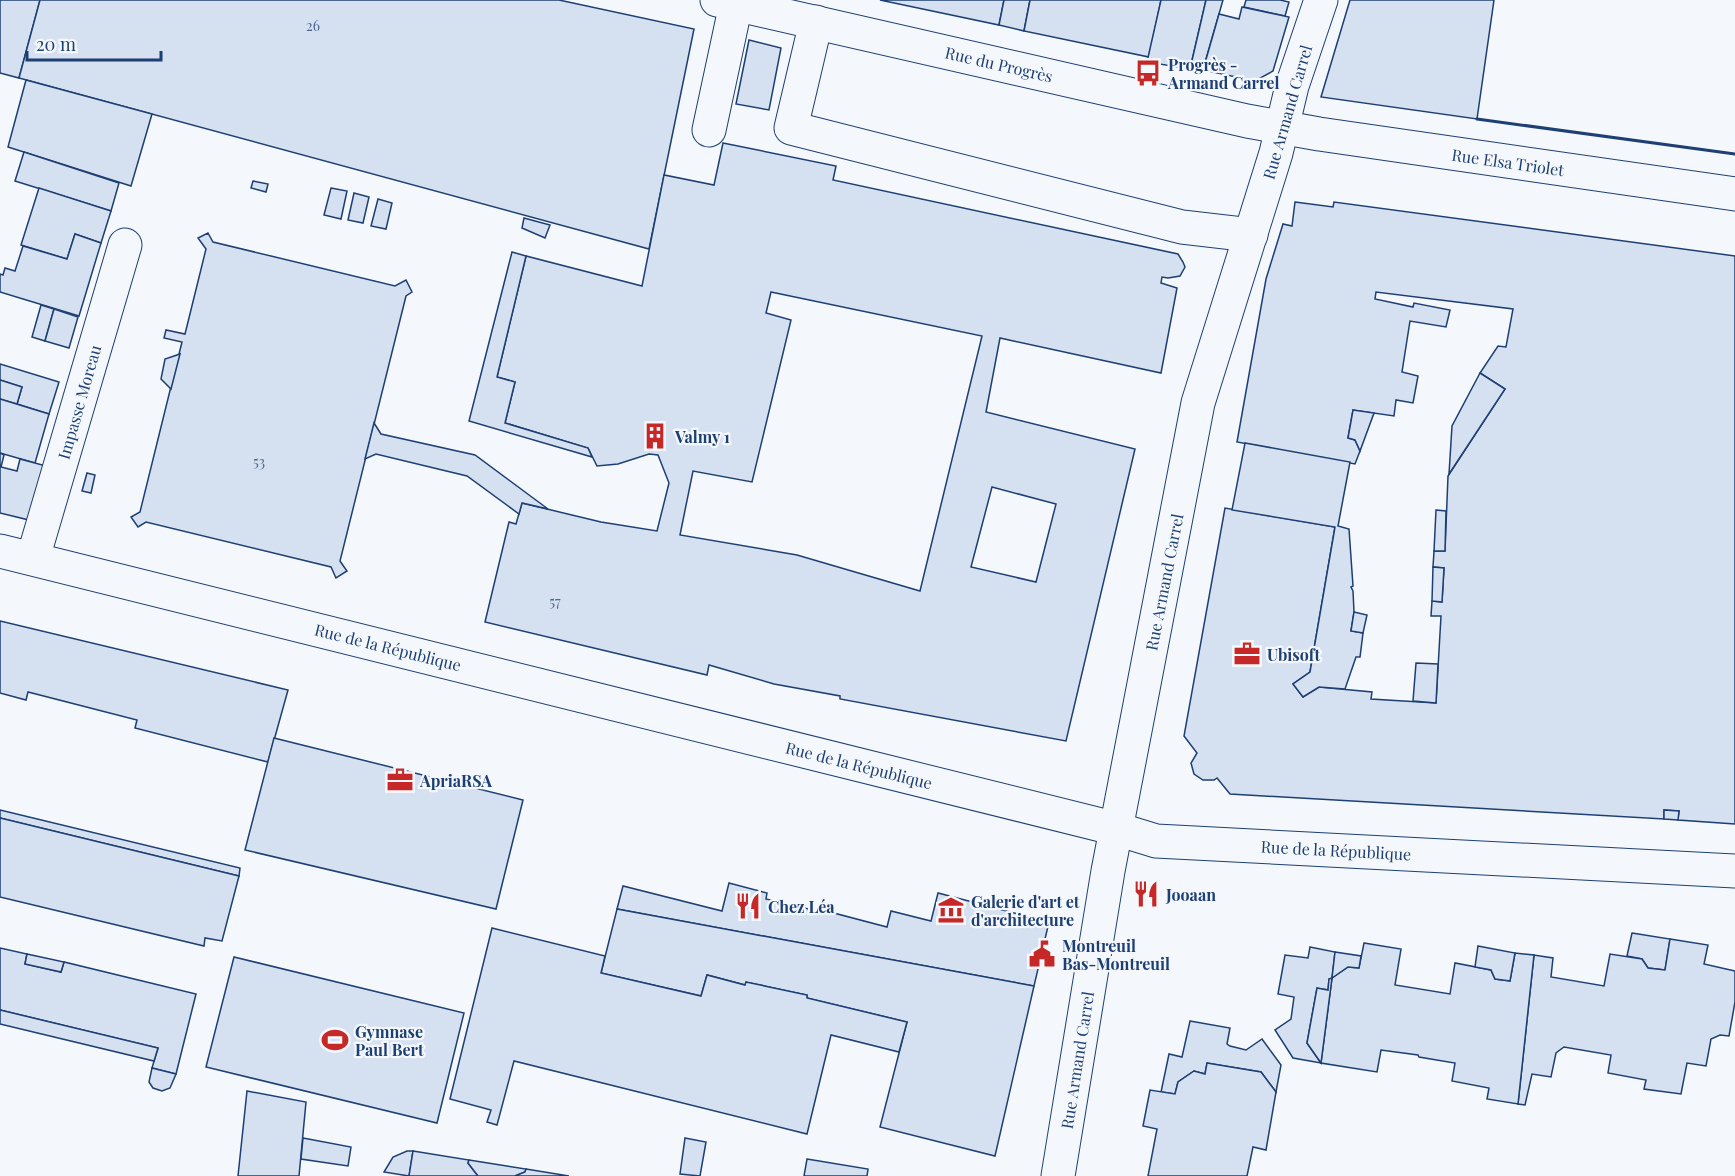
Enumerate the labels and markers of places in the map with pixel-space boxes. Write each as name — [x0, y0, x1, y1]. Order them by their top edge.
place label: Progrès - Armand Carrel — [1167, 54, 1279, 93]
bus stop icon: Progrès - Armand Carrel — [1133, 58, 1163, 88]
building icon: Valmy 1 — [640, 421, 670, 451]
place label: Valmy 1 — [674, 426, 730, 447]
office icon: Ubisoft — [1232, 639, 1262, 669]
place label: Ubisoft — [1267, 644, 1320, 665]
office icon: ApriaRSA — [385, 765, 415, 795]
place label: ApriaRSA — [419, 770, 492, 791]
restaurant icon: Jooaan — [1131, 879, 1161, 909]
place label: Jooaan — [1165, 884, 1216, 905]
restaurant icon: Chez Léa — [733, 891, 763, 921]
place label: Galerie d'art et d'architecture — [971, 891, 1080, 930]
museum icon: Galerie d'art et d'architecture — [936, 895, 966, 925]
place label: Chez Léa — [768, 896, 835, 917]
place label: Montreuil Bas-Montreuil — [1062, 935, 1170, 974]
public building icon: Montreuil Bas-Montreuil — [1027, 939, 1057, 969]
place label: Gymnase Paul Bert — [355, 1021, 424, 1060]
sports icon: Gymnase Paul Bert — [320, 1025, 350, 1055]

